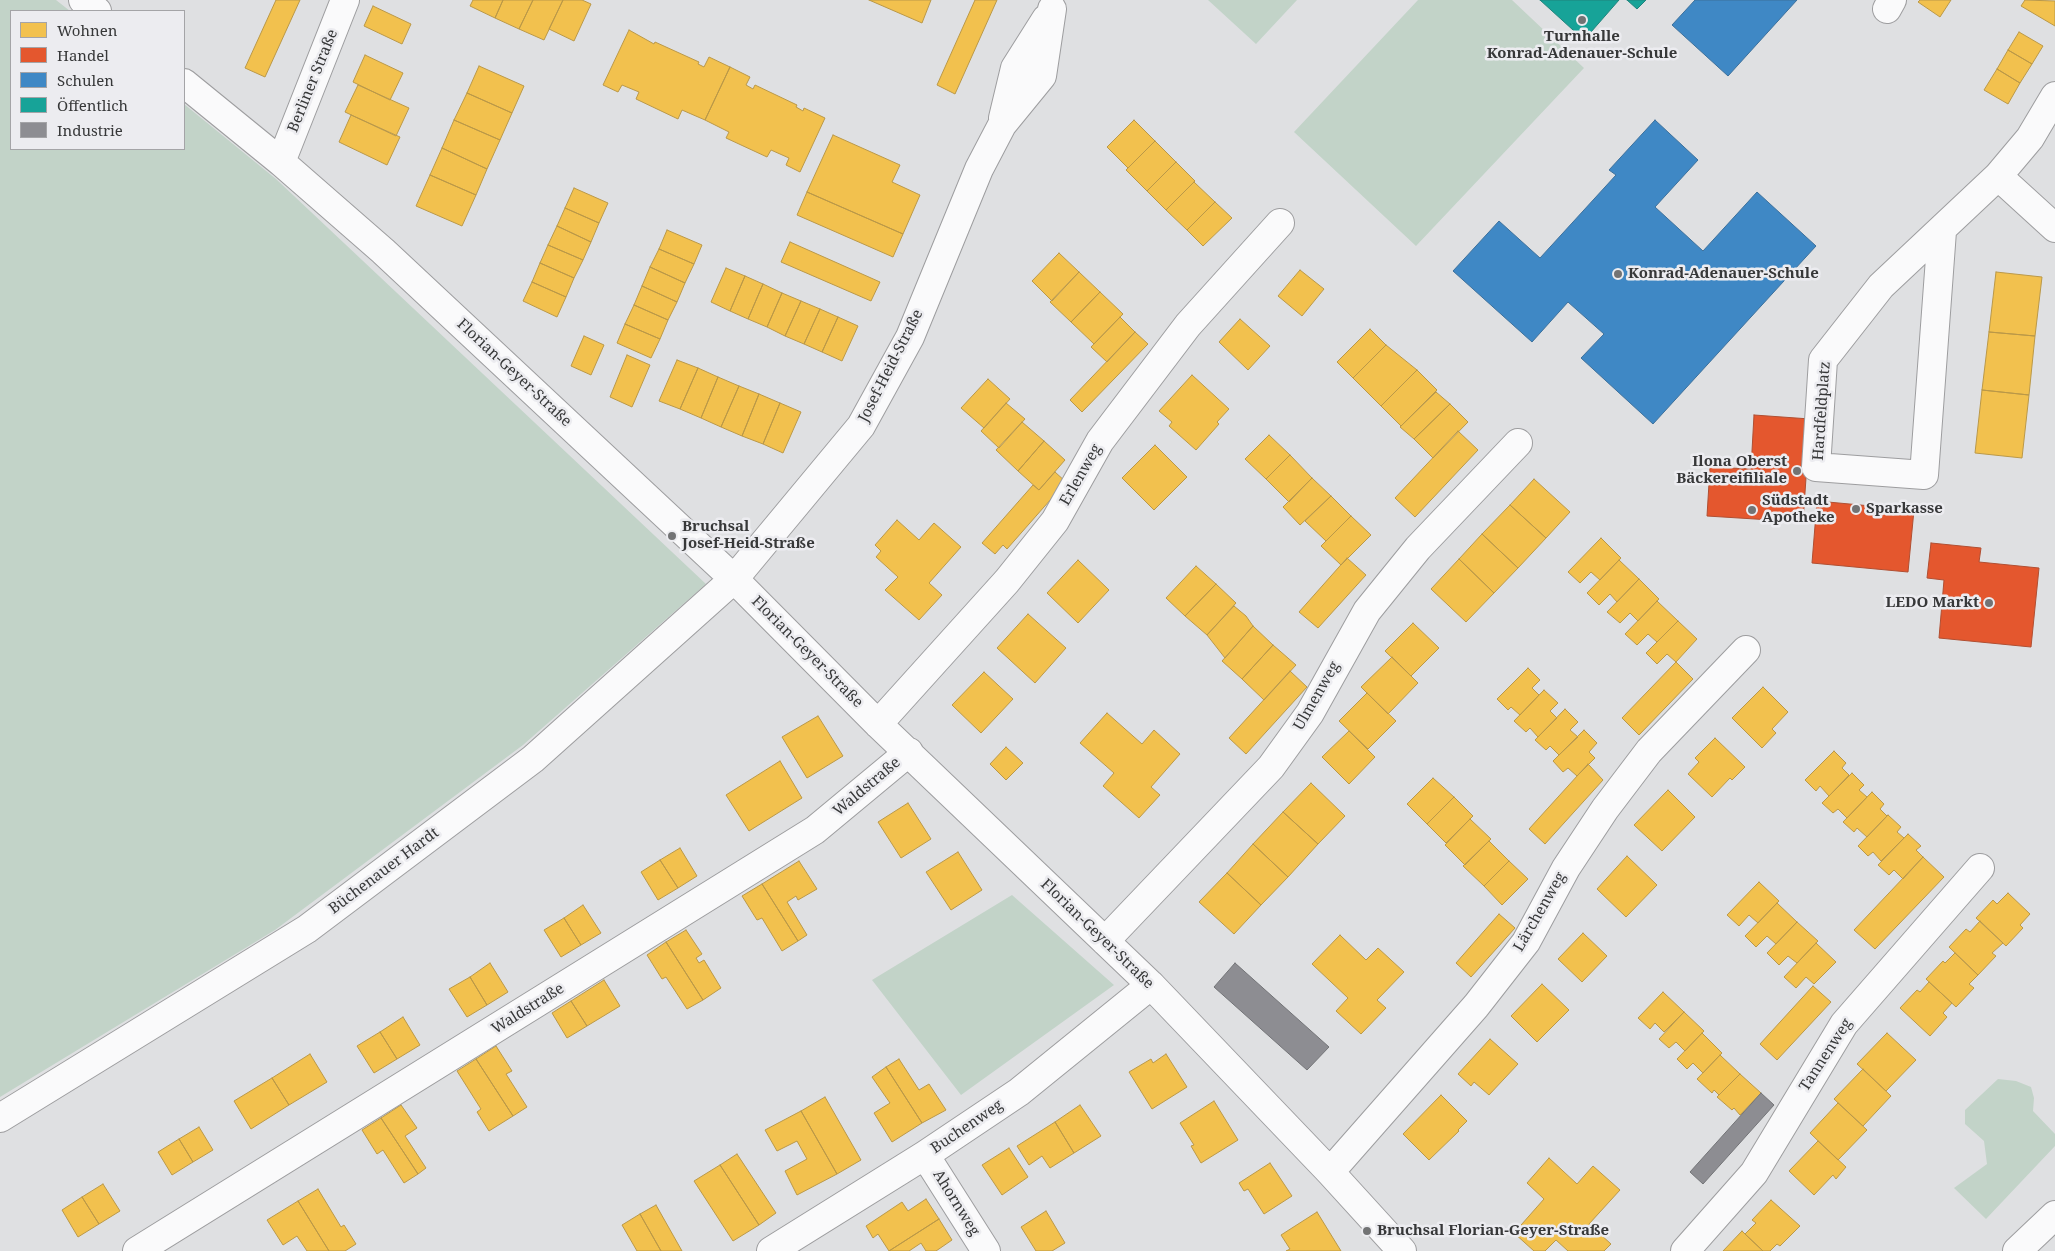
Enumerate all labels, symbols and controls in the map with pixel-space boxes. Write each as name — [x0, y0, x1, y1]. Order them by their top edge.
legend — [10, 10, 185, 150]
marker: Turnhalle Konrad-Adenauer-Schule — [1576, 14, 1588, 26]
text: Wohnen — [57, 20, 117, 40]
street label: Berliner Straße — [284, 27, 342, 135]
place label: Turnhalle Konrad-Adenauer-Schule — [1487, 28, 1677, 63]
text: Handel — [57, 45, 109, 65]
text: Schulen — [57, 70, 114, 90]
text: Öffentlich — [57, 95, 128, 115]
text: Industrie — [57, 120, 123, 140]
place label: Konrad-Adenauer-Schule — [1628, 265, 1819, 283]
marker: Konrad-Adenauer-Schule — [1612, 268, 1624, 280]
street label: Josef-Heid-Straße — [855, 307, 927, 425]
street label: Florian-Geyer-Straße — [453, 315, 575, 431]
street label: Hardfeldplatz — [1810, 361, 1834, 461]
street label: Erlenweg — [1056, 441, 1106, 509]
place label: Ilona Oberst Bäckereifiliale — [1676, 453, 1787, 488]
marker: Ilona Oberst Bäckereifiliale — [1791, 465, 1803, 477]
place label: Südstadt Apotheke — [1762, 492, 1835, 527]
place label: Sparkasse — [1866, 500, 1943, 518]
marker: Sparkasse — [1850, 503, 1862, 515]
marker: Südstadt Apotheke — [1746, 504, 1758, 516]
place label: Bruchsal Josef-Heid-Straße — [682, 518, 815, 553]
marker: Bruchsal Josef-Heid-Straße — [666, 530, 678, 542]
street label: Florian-Geyer-Straße — [748, 593, 866, 711]
place label: LEDO Markt — [1885, 594, 1979, 612]
marker: LEDO Markt — [1983, 597, 1995, 609]
street label: Ulmenweg — [1290, 658, 1344, 734]
street label: Waldstraße — [830, 754, 904, 820]
street label: Büchenauer Hardt — [326, 824, 442, 918]
street label: Lärchenweg — [1510, 869, 1570, 955]
street label: Florian-Geyer-Straße — [1037, 875, 1157, 993]
street label: Waldstraße — [488, 980, 568, 1038]
street label: Tannenweg — [1796, 1015, 1856, 1095]
street label: Buchenweg — [928, 1096, 1006, 1158]
street label: Ahornweg — [929, 1167, 983, 1239]
place label: Bruchsal Florian-Geyer-Straße — [1377, 1222, 1609, 1240]
marker: Bruchsal Florian-Geyer-Straße — [1361, 1225, 1373, 1237]

